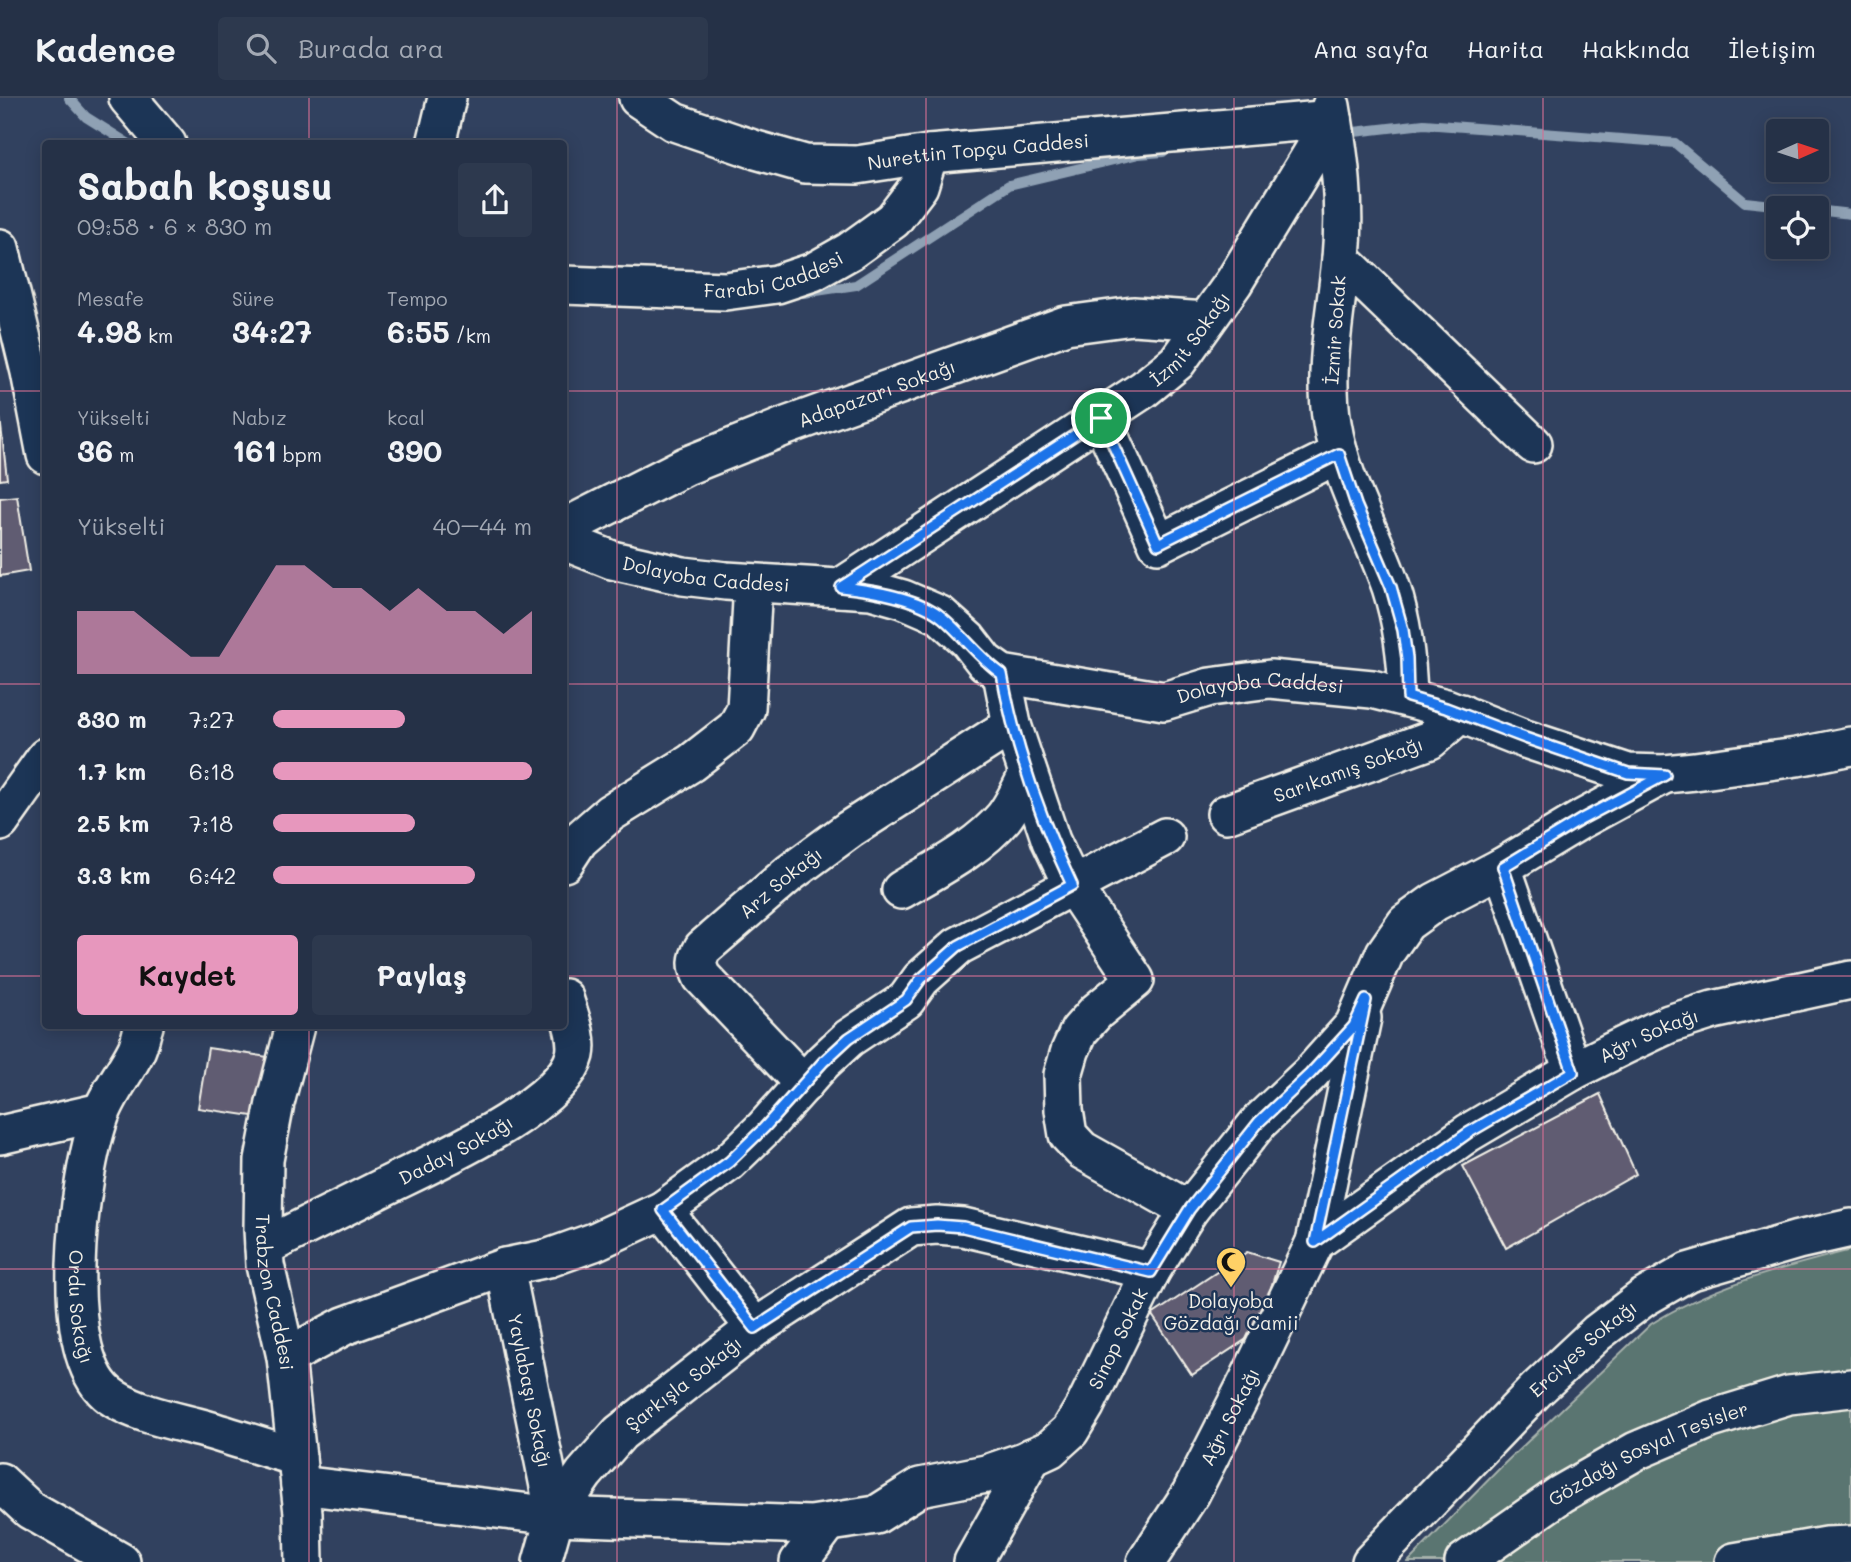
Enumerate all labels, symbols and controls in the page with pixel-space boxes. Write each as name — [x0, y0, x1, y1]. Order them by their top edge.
search box — [218, 17, 708, 80]
text: Kadence — [35, 27, 176, 70]
icon: search — [242, 29, 280, 67]
text: Burada ara — [298, 31, 444, 65]
text: Ana sayfa — [1313, 33, 1429, 64]
text: Harita — [1467, 33, 1544, 64]
text: Hakkında — [1582, 33, 1691, 64]
text: İletişim — [1729, 33, 1816, 64]
north arrow — [1766, 119, 1829, 182]
map controls — [1766, 119, 1829, 259]
street label: Nurettin Topçu Caddesi — [866, 127, 1090, 175]
text: Sabah koşusu — [77, 160, 333, 210]
button: share — [458, 163, 532, 237]
button: locate — [1766, 196, 1829, 259]
text: 09:58 · 6 × 830 m — [77, 211, 272, 241]
street label: Farabi Caddesi — [703, 245, 847, 303]
street label: İzmir Sokak — [1318, 274, 1351, 385]
text: Mesafe — [77, 286, 144, 311]
text: Süre — [232, 286, 274, 311]
text: Tempo — [387, 286, 447, 311]
street label: İzmit Sokağı — [1144, 286, 1235, 391]
text: 4.98 — [77, 311, 142, 351]
text: 34:27 — [232, 311, 312, 351]
text: 6:55 — [387, 311, 450, 351]
text: km — [142, 323, 173, 348]
text: /km — [450, 323, 491, 348]
street label: Adapazarı Sokağı — [794, 353, 959, 433]
pin — [1071, 388, 1131, 448]
icon: arrive — [1082, 399, 1120, 437]
text: Yükselti — [77, 405, 150, 430]
text: Nabız — [232, 405, 287, 430]
text: kcal — [387, 405, 425, 430]
text: 36 — [77, 430, 113, 470]
text: 161 — [232, 430, 277, 470]
text: 390 — [387, 430, 442, 470]
text: m — [113, 442, 134, 467]
text: bpm — [277, 442, 322, 467]
text: Yükselti — [77, 511, 165, 541]
text: 40–44 m — [433, 511, 532, 541]
street label: Dolayoba Caddesi — [620, 550, 790, 597]
street label: Dolayoba Caddesi — [1173, 666, 1345, 708]
text: 830 m — [77, 704, 146, 734]
text: 7:27 — [189, 704, 235, 734]
street label: Sarıkamış Sokağı — [1270, 731, 1426, 808]
text: 1.7 km — [77, 756, 146, 786]
text: 6:18 — [189, 756, 234, 786]
text: 2.5 km — [77, 808, 149, 838]
text: 7:18 — [189, 808, 233, 838]
street label: Arz Sokağı — [733, 841, 827, 924]
text: 3.3 km — [77, 860, 151, 890]
text: 6:42 — [189, 860, 236, 890]
button: Kaydet — [77, 935, 298, 1015]
button: Paylaş — [312, 935, 532, 1015]
street label: Ağrı Sokağı — [1594, 1002, 1702, 1068]
street label: Daday Sokağı — [394, 1109, 517, 1190]
street label: Trabzon Caddesi — [251, 1214, 300, 1372]
mosque icon: Dolayoba Gözdağı Camii — [1214, 1245, 1248, 1289]
street label: Ordu Sokağı — [64, 1249, 100, 1367]
street label: Sinop Sokak — [1082, 1283, 1153, 1393]
place label: Dolayoba Gözdağı Camii — [1163, 1288, 1299, 1335]
street label: Erciyes Sokağı — [1523, 1294, 1642, 1402]
street label: Yaylabaşı Sokağı — [503, 1311, 558, 1470]
street label: Şarkışla Sokağı — [620, 1330, 747, 1436]
street label: Ağrı Sokağı — [1194, 1363, 1265, 1470]
street label: Gözdağı Sosyal Tesisler — [1543, 1395, 1751, 1511]

